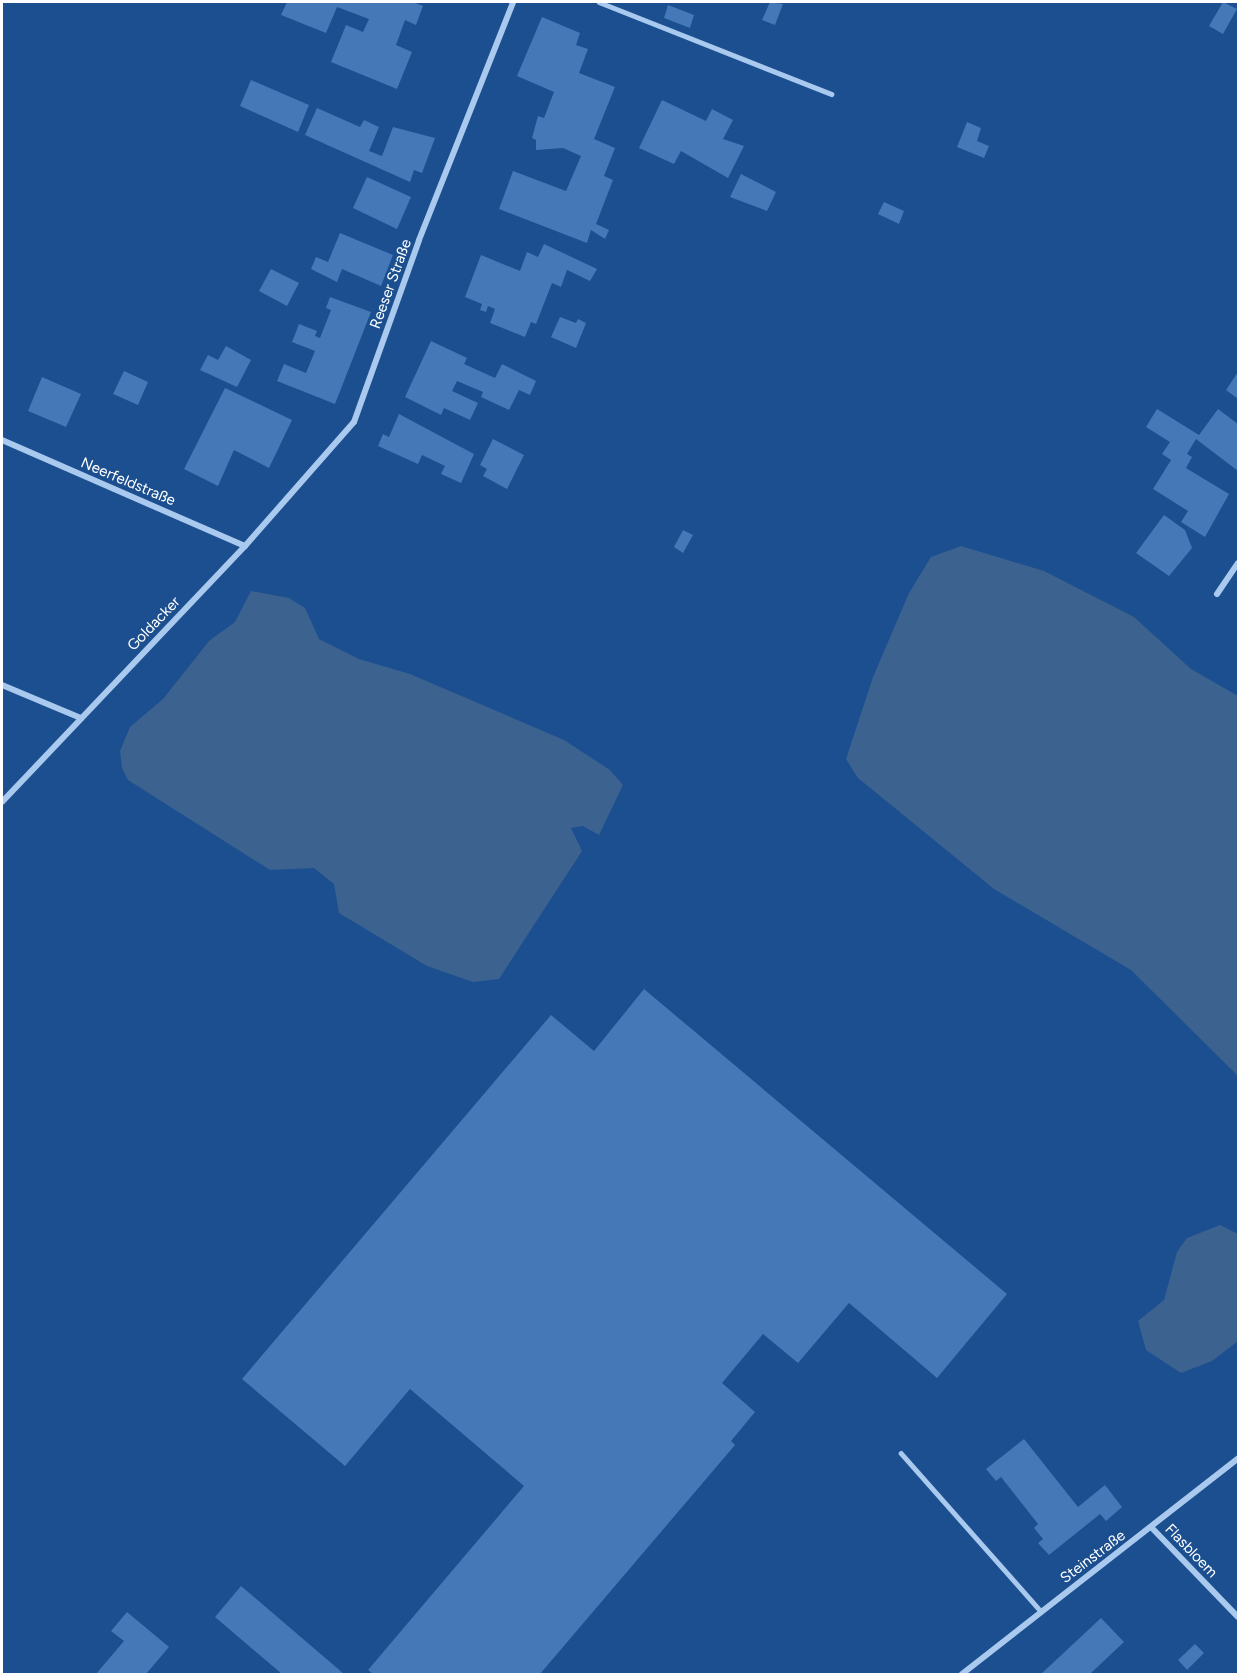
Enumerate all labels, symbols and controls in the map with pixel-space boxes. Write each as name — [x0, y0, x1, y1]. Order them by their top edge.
street label: Reeser Straße — [366, 237, 416, 331]
street label: Neerfeldstraße — [78, 454, 178, 510]
street label: Goldacker — [124, 593, 184, 655]
street label: Flasbloem — [1161, 1520, 1221, 1582]
street label: Steinstraße — [1057, 1527, 1129, 1587]

